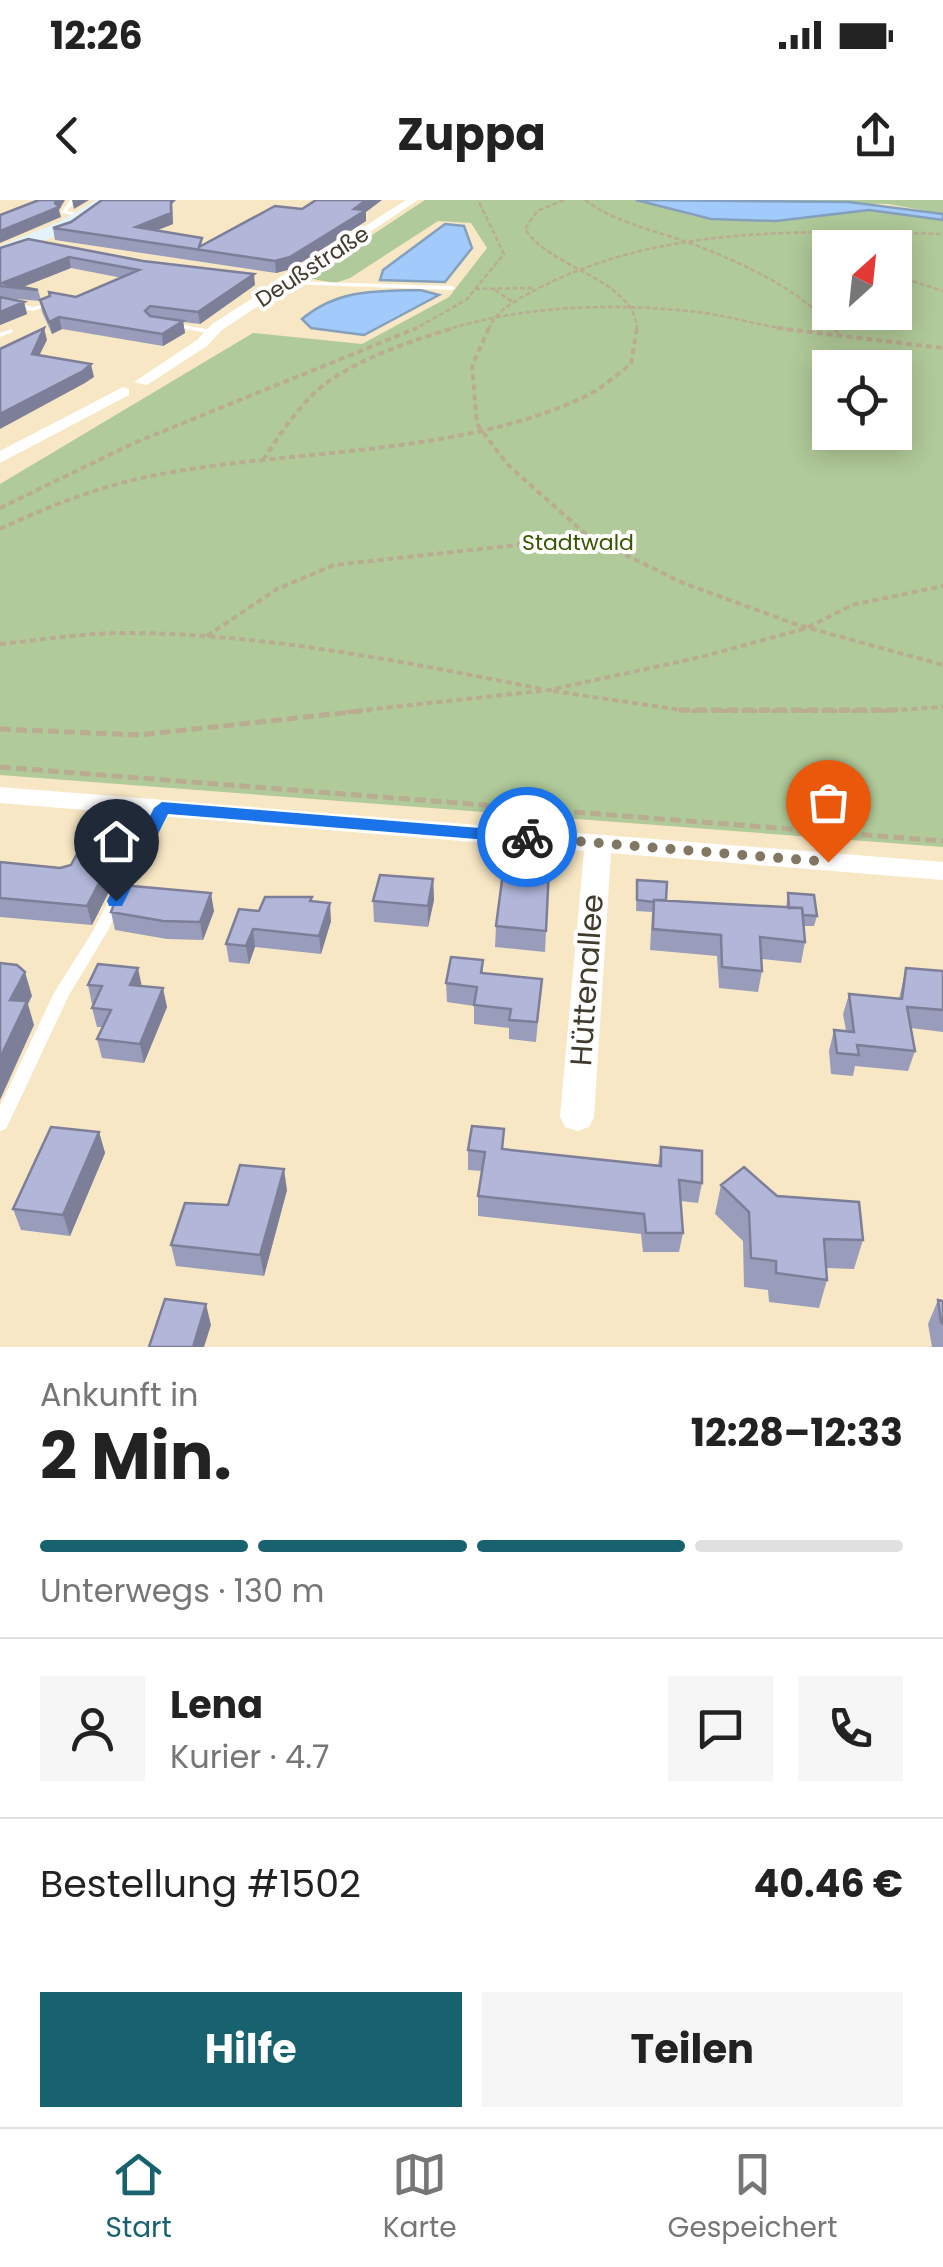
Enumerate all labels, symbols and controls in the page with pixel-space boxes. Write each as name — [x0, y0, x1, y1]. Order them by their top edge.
text: 12:26 — [50, 9, 143, 62]
text: Zuppa — [397, 103, 546, 166]
icon: back — [40, 108, 95, 163]
icon: share — [848, 108, 903, 163]
street label: Deußstraße — [250, 218, 375, 315]
north arrow — [812, 230, 912, 330]
map controls — [812, 230, 912, 450]
button: locate — [812, 350, 912, 450]
park label: Stadtwald — [522, 527, 634, 558]
pin — [786, 760, 871, 863]
icon: bag — [801, 775, 856, 830]
courier — [477, 787, 577, 887]
pin — [74, 799, 159, 902]
icon: bike — [500, 810, 555, 865]
icon: home — [89, 814, 144, 869]
street label: Hüttenallee — [559, 893, 614, 1067]
text: Ankunft in — [40, 1372, 199, 1417]
text: 12:28–12:33 — [691, 1406, 903, 1459]
text: 2 Min. — [40, 1411, 232, 1502]
text: Unterwegs · 130 m — [40, 1568, 324, 1613]
button: person — [40, 1676, 145, 1781]
button: chat — [668, 1676, 773, 1781]
button: phone — [798, 1676, 903, 1781]
text: Lena — [170, 1678, 263, 1731]
text: Kurier · 4.7 — [170, 1734, 329, 1779]
text: Bestellung #1502 — [40, 1857, 361, 1910]
text: 40.46 € — [754, 1857, 903, 1910]
button: Hilfe — [40, 1992, 462, 2107]
button: Teilen — [482, 1992, 903, 2107]
tab: Start — [106, 2147, 172, 2249]
tab: Karte — [383, 2147, 457, 2249]
tab: Gespeichert — [668, 2147, 837, 2249]

